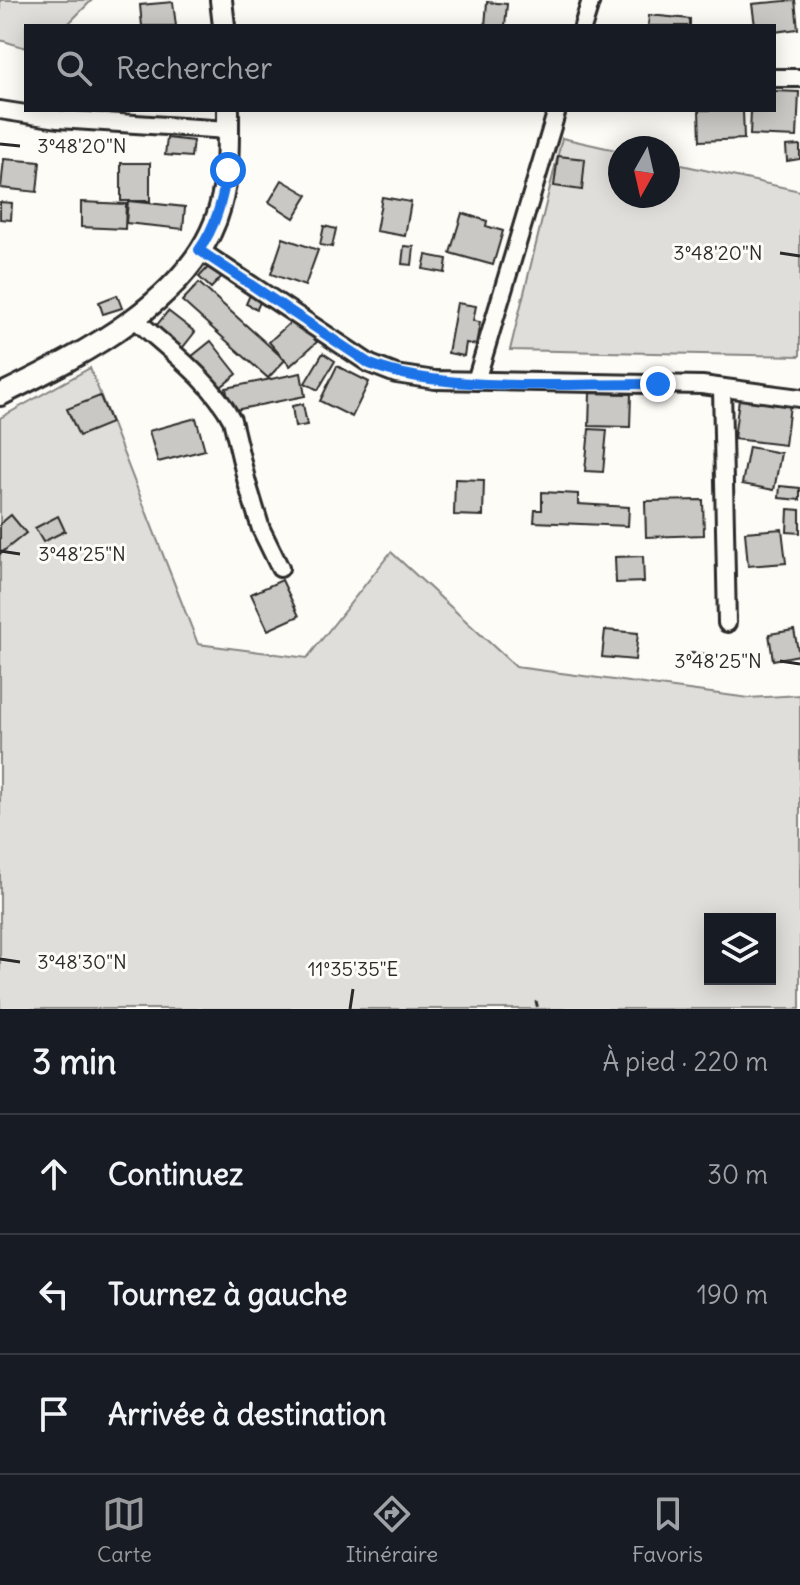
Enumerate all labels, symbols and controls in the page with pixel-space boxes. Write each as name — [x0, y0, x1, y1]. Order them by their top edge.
search box — [24, 24, 776, 112]
icon: search — [52, 46, 96, 90]
text: Rechercher — [116, 49, 272, 87]
text: 3°48'20"N — [37, 133, 127, 158]
north arrow — [608, 136, 680, 208]
route start — [210, 152, 246, 188]
text: 3°48'20"N — [673, 240, 763, 265]
route end — [640, 366, 676, 402]
text: 3°48'25"N — [38, 541, 126, 566]
text: 3°48'25"N — [674, 648, 762, 673]
map controls — [704, 913, 776, 985]
button: layers — [704, 913, 776, 985]
text: 3°48'30"N — [37, 949, 127, 974]
text: 11°35'35"E — [308, 956, 398, 981]
text: 3 min — [32, 1040, 117, 1083]
text: À pied · 220 m — [602, 1045, 768, 1078]
icon: ahead — [32, 1152, 76, 1196]
text: Continuez — [108, 1155, 243, 1193]
text: 30 m — [707, 1158, 768, 1191]
icon: left — [32, 1272, 76, 1316]
text: Tournez à gauche — [108, 1275, 348, 1313]
text: 190 m — [697, 1278, 768, 1311]
icon: arrive — [32, 1392, 76, 1436]
text: Arrivée à destination — [108, 1395, 386, 1433]
tab: Carte — [97, 1492, 152, 1568]
tab: Itinéraire — [346, 1492, 438, 1568]
tab: Favoris — [632, 1492, 703, 1568]

